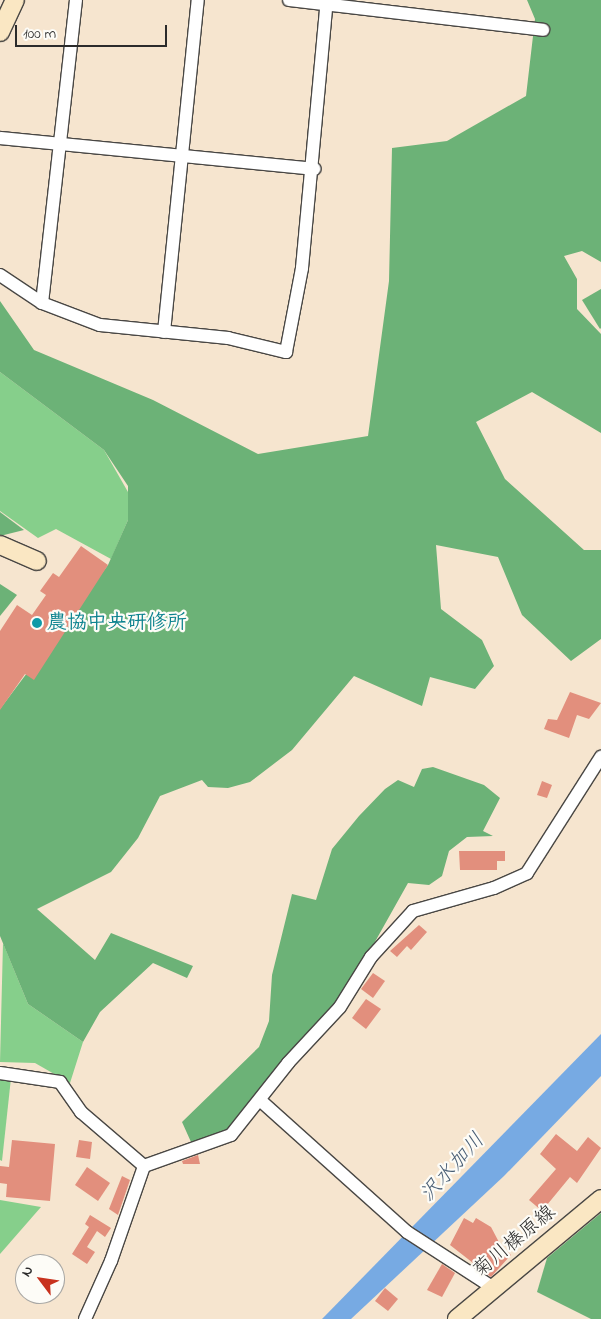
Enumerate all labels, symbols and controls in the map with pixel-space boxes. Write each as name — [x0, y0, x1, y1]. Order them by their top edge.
scale bar — [18, 15, 170, 47]
text: 100 m — [23, 23, 56, 45]
place label: 農協中央研修所 — [47, 611, 187, 635]
marker: 農協中央研修所 — [31, 617, 43, 629]
water label: 沢水加川 — [416, 1128, 490, 1208]
street label: 菊川榛原線 — [469, 1201, 561, 1283]
north arrow — [15, 1254, 65, 1304]
text: N — [16, 1262, 39, 1281]

